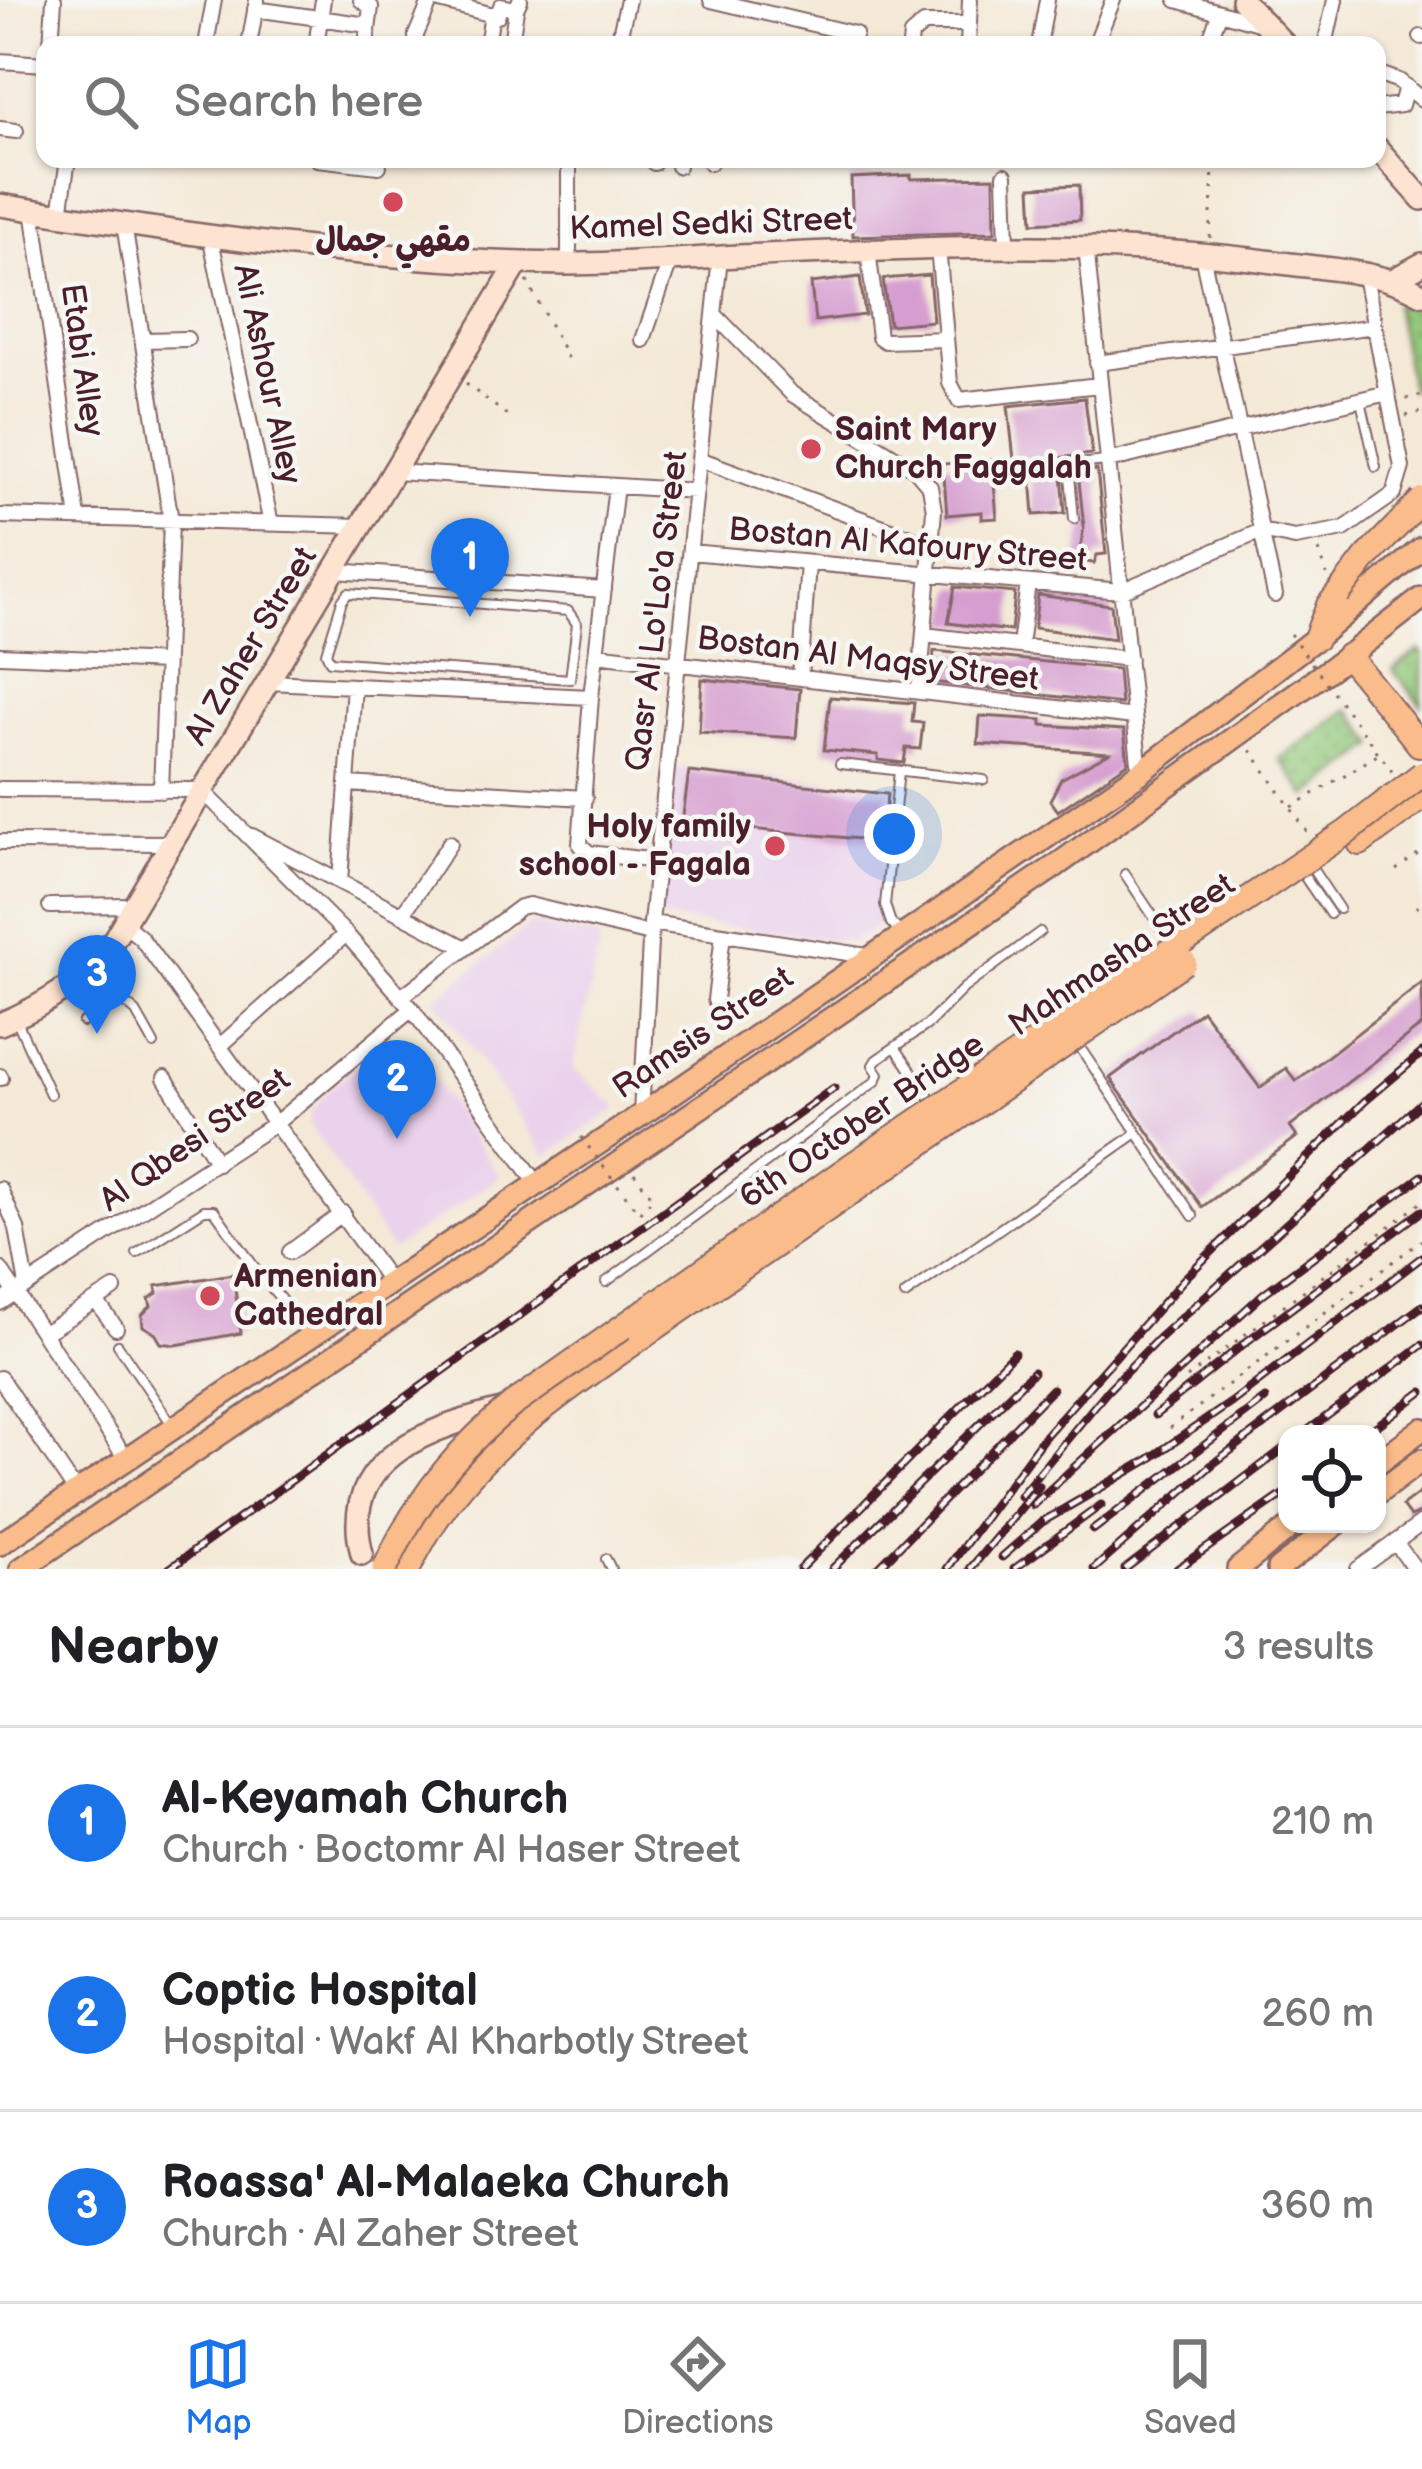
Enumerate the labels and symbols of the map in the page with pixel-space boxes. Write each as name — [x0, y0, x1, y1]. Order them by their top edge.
marker: مقهي جمال — [380, 189, 406, 215]
street label: Kamel Sedki Street — [569, 199, 853, 249]
place label: مقهي جمال — [315, 221, 471, 269]
street label: Ali Ashour Alley — [224, 260, 310, 488]
street label: Etabi Alley — [52, 281, 113, 439]
place label: Saint Mary Church Faggalah — [835, 410, 1092, 488]
marker: Saint Mary Church Faggalah — [798, 436, 824, 462]
street label: Qasr Al Lo'Lo'a Street — [618, 449, 696, 773]
street label: Bostan Al Kafoury Street — [727, 509, 1089, 581]
pin: 1 — [431, 518, 509, 617]
street label: Al Zaher Street — [176, 540, 326, 752]
street label: Bostan Al Maqsy Street — [695, 618, 1041, 700]
your location — [864, 804, 924, 864]
place label: Holy family school - Fagala — [519, 807, 751, 885]
marker: Holy family school - Fagala — [762, 833, 788, 859]
street label: Mahmasha Street — [1002, 865, 1242, 1045]
pin: 3 — [58, 935, 136, 1034]
street label: Ramsis Street — [605, 958, 801, 1108]
street label: 6th October Bridge — [732, 1024, 992, 1218]
pin: 2 — [358, 1040, 436, 1139]
street label: Al Qbesi Street — [92, 1060, 298, 1220]
place label: Armenian Cathedral — [233, 1257, 383, 1335]
marker: Armenian Cathedral — [197, 1283, 223, 1309]

